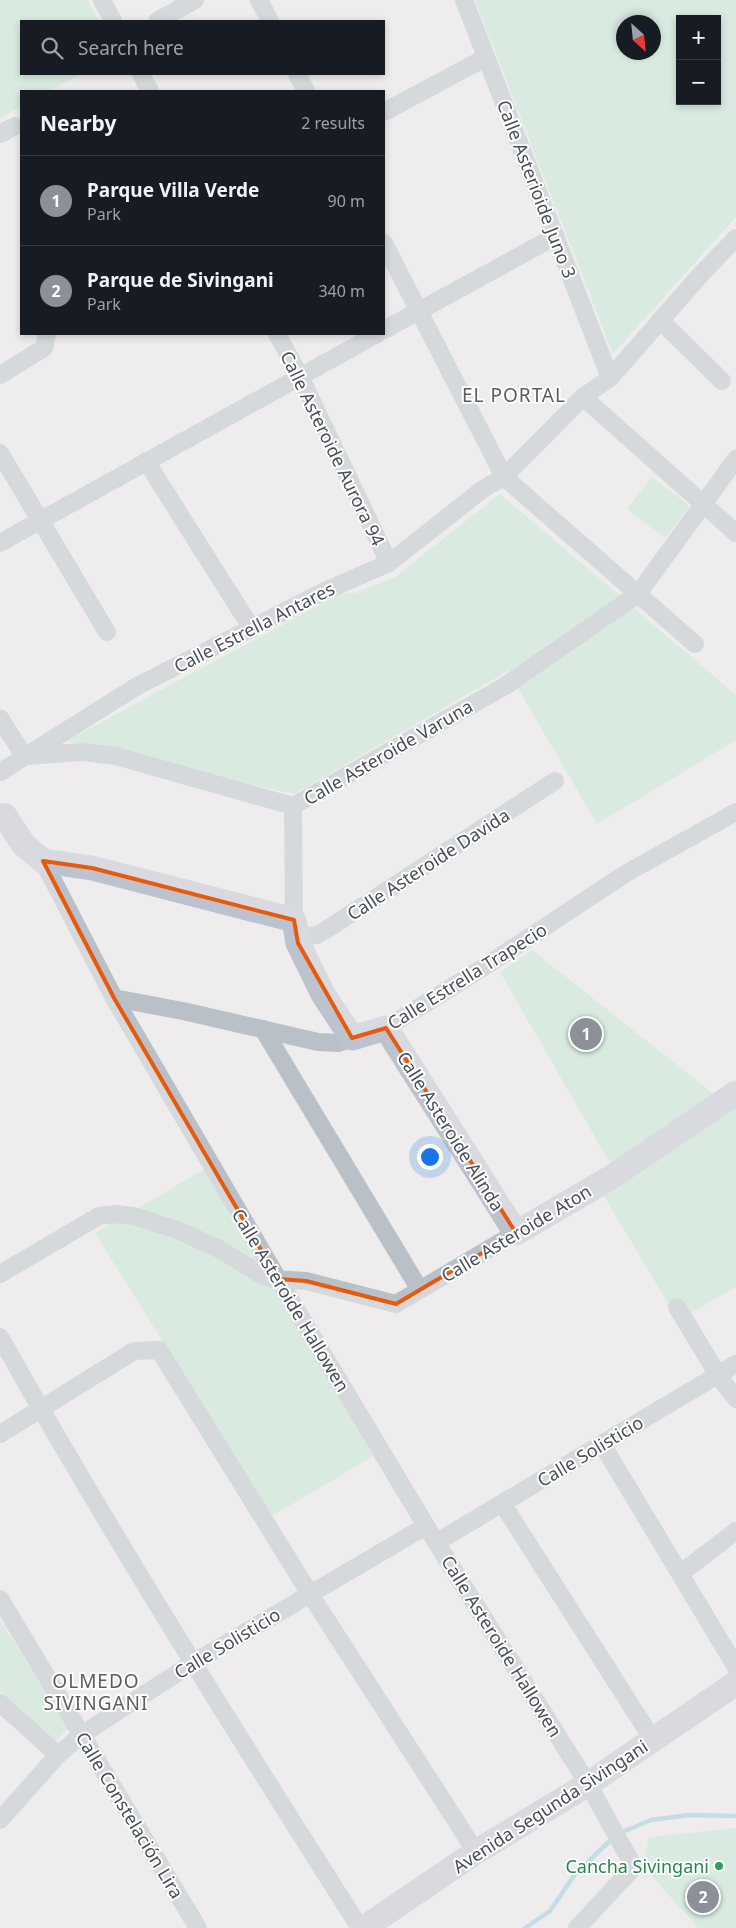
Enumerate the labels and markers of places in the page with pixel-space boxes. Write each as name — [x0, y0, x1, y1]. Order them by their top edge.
pin: 1 — [570, 1015, 602, 1053]
place label: Cancha Sivingani — [565, 1854, 709, 1878]
marker: Cancha Sivingani — [713, 1860, 725, 1872]
pin: 2 — [687, 1878, 719, 1916]

